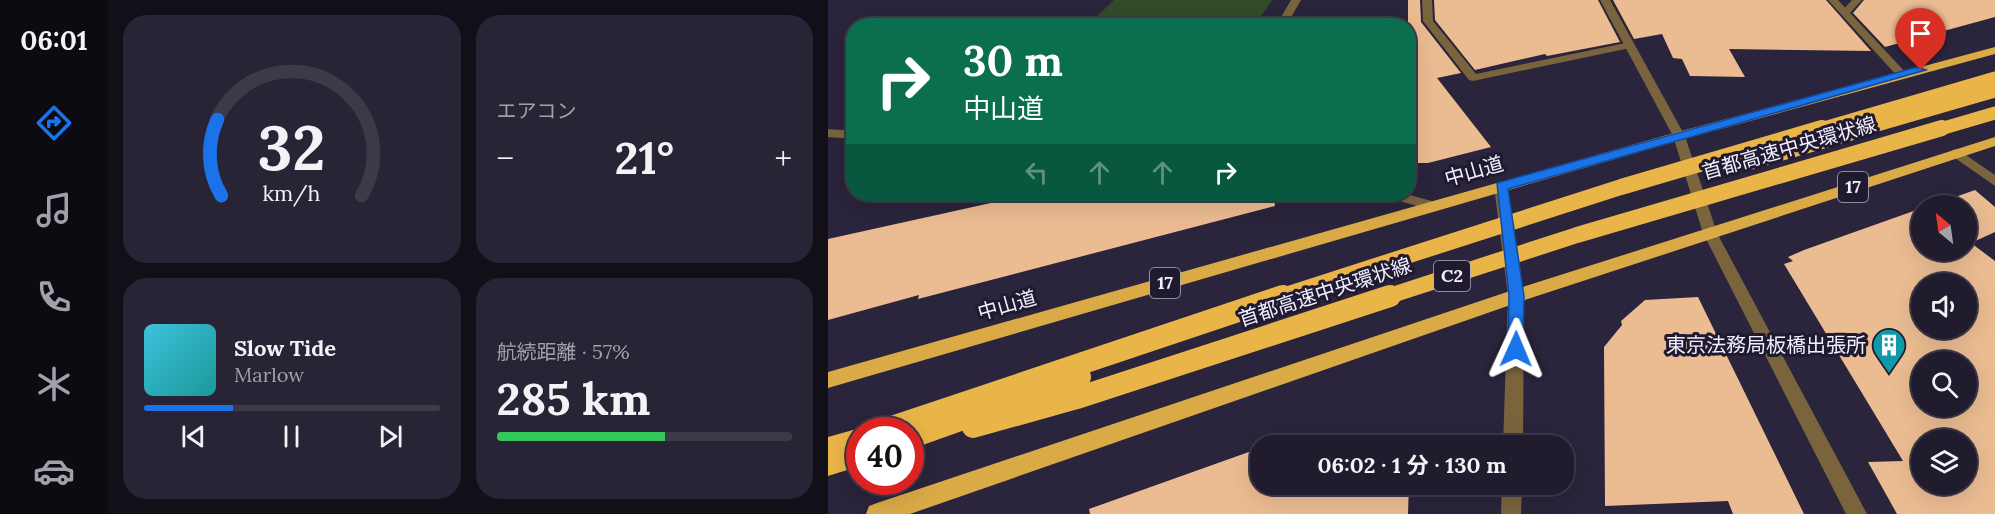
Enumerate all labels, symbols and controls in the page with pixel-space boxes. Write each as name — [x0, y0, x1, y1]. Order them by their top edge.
pin — [1895, 8, 1946, 70]
icon: arrive — [1904, 17, 1937, 50]
text: 06:01 — [20, 23, 88, 57]
text: 30 m — [963, 34, 1063, 88]
icon: right — [864, 42, 942, 120]
text: 中山道 — [963, 91, 1044, 125]
text: エアコン — [497, 98, 577, 123]
icon: directions — [33, 102, 75, 144]
text: 32 — [258, 107, 326, 187]
street label: 首都高速中央環状線 — [1699, 111, 1879, 184]
text: 21° — [615, 129, 674, 186]
text: − — [497, 137, 514, 179]
text: + — [774, 137, 792, 179]
street label: 中山道 — [1442, 150, 1506, 191]
icon: left — [1020, 156, 1053, 189]
icon: ahead — [1083, 156, 1116, 189]
icon: ahead — [1146, 156, 1179, 189]
icon: right — [1209, 156, 1242, 189]
road number: 17 — [1838, 172, 1868, 202]
text: km/h — [263, 179, 321, 207]
icon: music — [33, 189, 75, 231]
north arrow — [1911, 195, 1977, 261]
map controls — [1911, 195, 1977, 495]
street label: 首都高速中央環状線 — [1235, 252, 1414, 331]
road number: C2 — [1434, 261, 1470, 291]
road number: 17 — [1150, 268, 1180, 298]
button: sound — [1911, 273, 1977, 339]
icon: phone — [33, 276, 75, 318]
street label: 中山道 — [975, 284, 1039, 325]
position arrow — [1484, 317, 1548, 381]
building icon: 東京法務局板橋出張所 — [1871, 327, 1907, 374]
place label: 東京法務局板橋出張所 — [1666, 332, 1866, 357]
text: Slow Tide — [234, 334, 336, 362]
text: 航続距離 · 57% — [497, 339, 630, 364]
button: search — [1911, 351, 1977, 417]
text: Marlow — [234, 362, 304, 387]
icon: climate — [33, 363, 75, 405]
text: 285 km — [497, 370, 651, 427]
speed limit sign: 40 — [846, 417, 924, 495]
icon: previous — [177, 420, 210, 453]
icon: pause — [275, 420, 308, 453]
icon: next — [374, 420, 407, 453]
button: layers — [1911, 429, 1977, 495]
icon: car — [33, 450, 75, 492]
text: 06:02 · 1 分 · 130 m — [1318, 451, 1506, 479]

